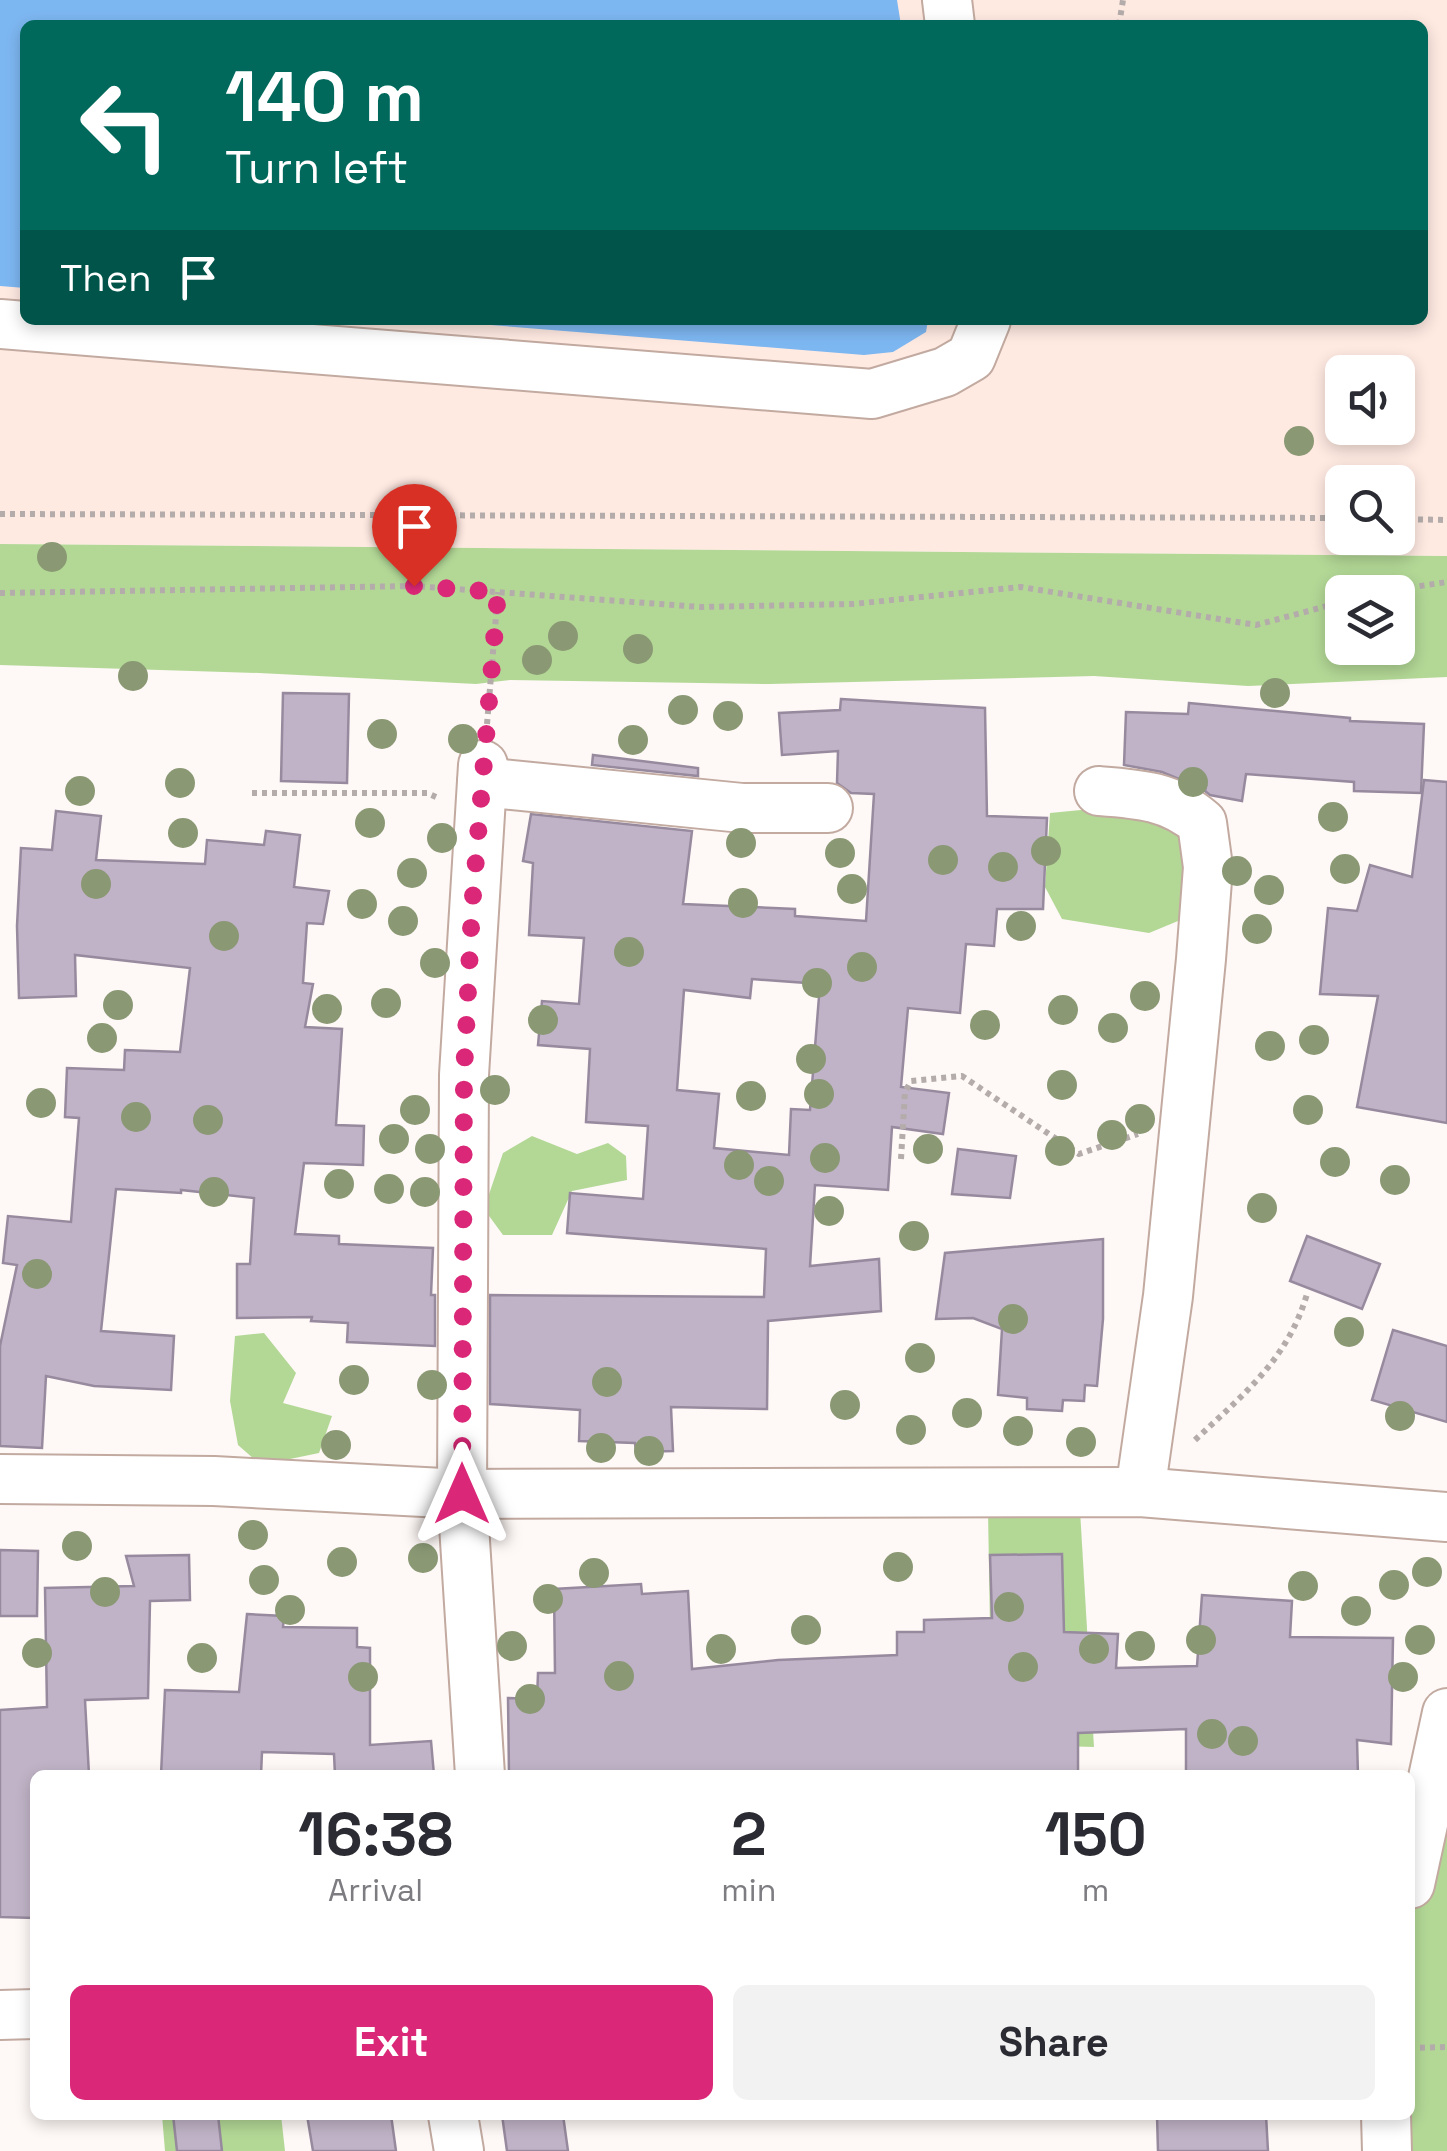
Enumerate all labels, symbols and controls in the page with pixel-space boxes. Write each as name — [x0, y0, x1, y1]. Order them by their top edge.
text: 140 m — [225, 52, 424, 141]
icon: left — [60, 60, 190, 190]
text: Turn left — [225, 139, 408, 196]
icon: arrive — [171, 250, 226, 305]
text: Then — [60, 254, 151, 302]
map controls — [1325, 355, 1415, 665]
button: sound — [1325, 355, 1415, 445]
button: search — [1325, 465, 1415, 555]
pin — [372, 484, 457, 587]
icon: arrive — [387, 499, 442, 554]
button: layers — [1325, 575, 1415, 665]
position arrow — [410, 1442, 514, 1546]
text: 16:38 — [298, 1796, 453, 1873]
text: 2 — [731, 1796, 767, 1873]
text: 150 — [1045, 1796, 1147, 1873]
text: Arrival — [328, 1870, 423, 1910]
text: min — [721, 1870, 776, 1910]
text: m — [1082, 1870, 1109, 1910]
button: Exit — [70, 1985, 713, 2100]
button: Share — [733, 1985, 1375, 2100]

